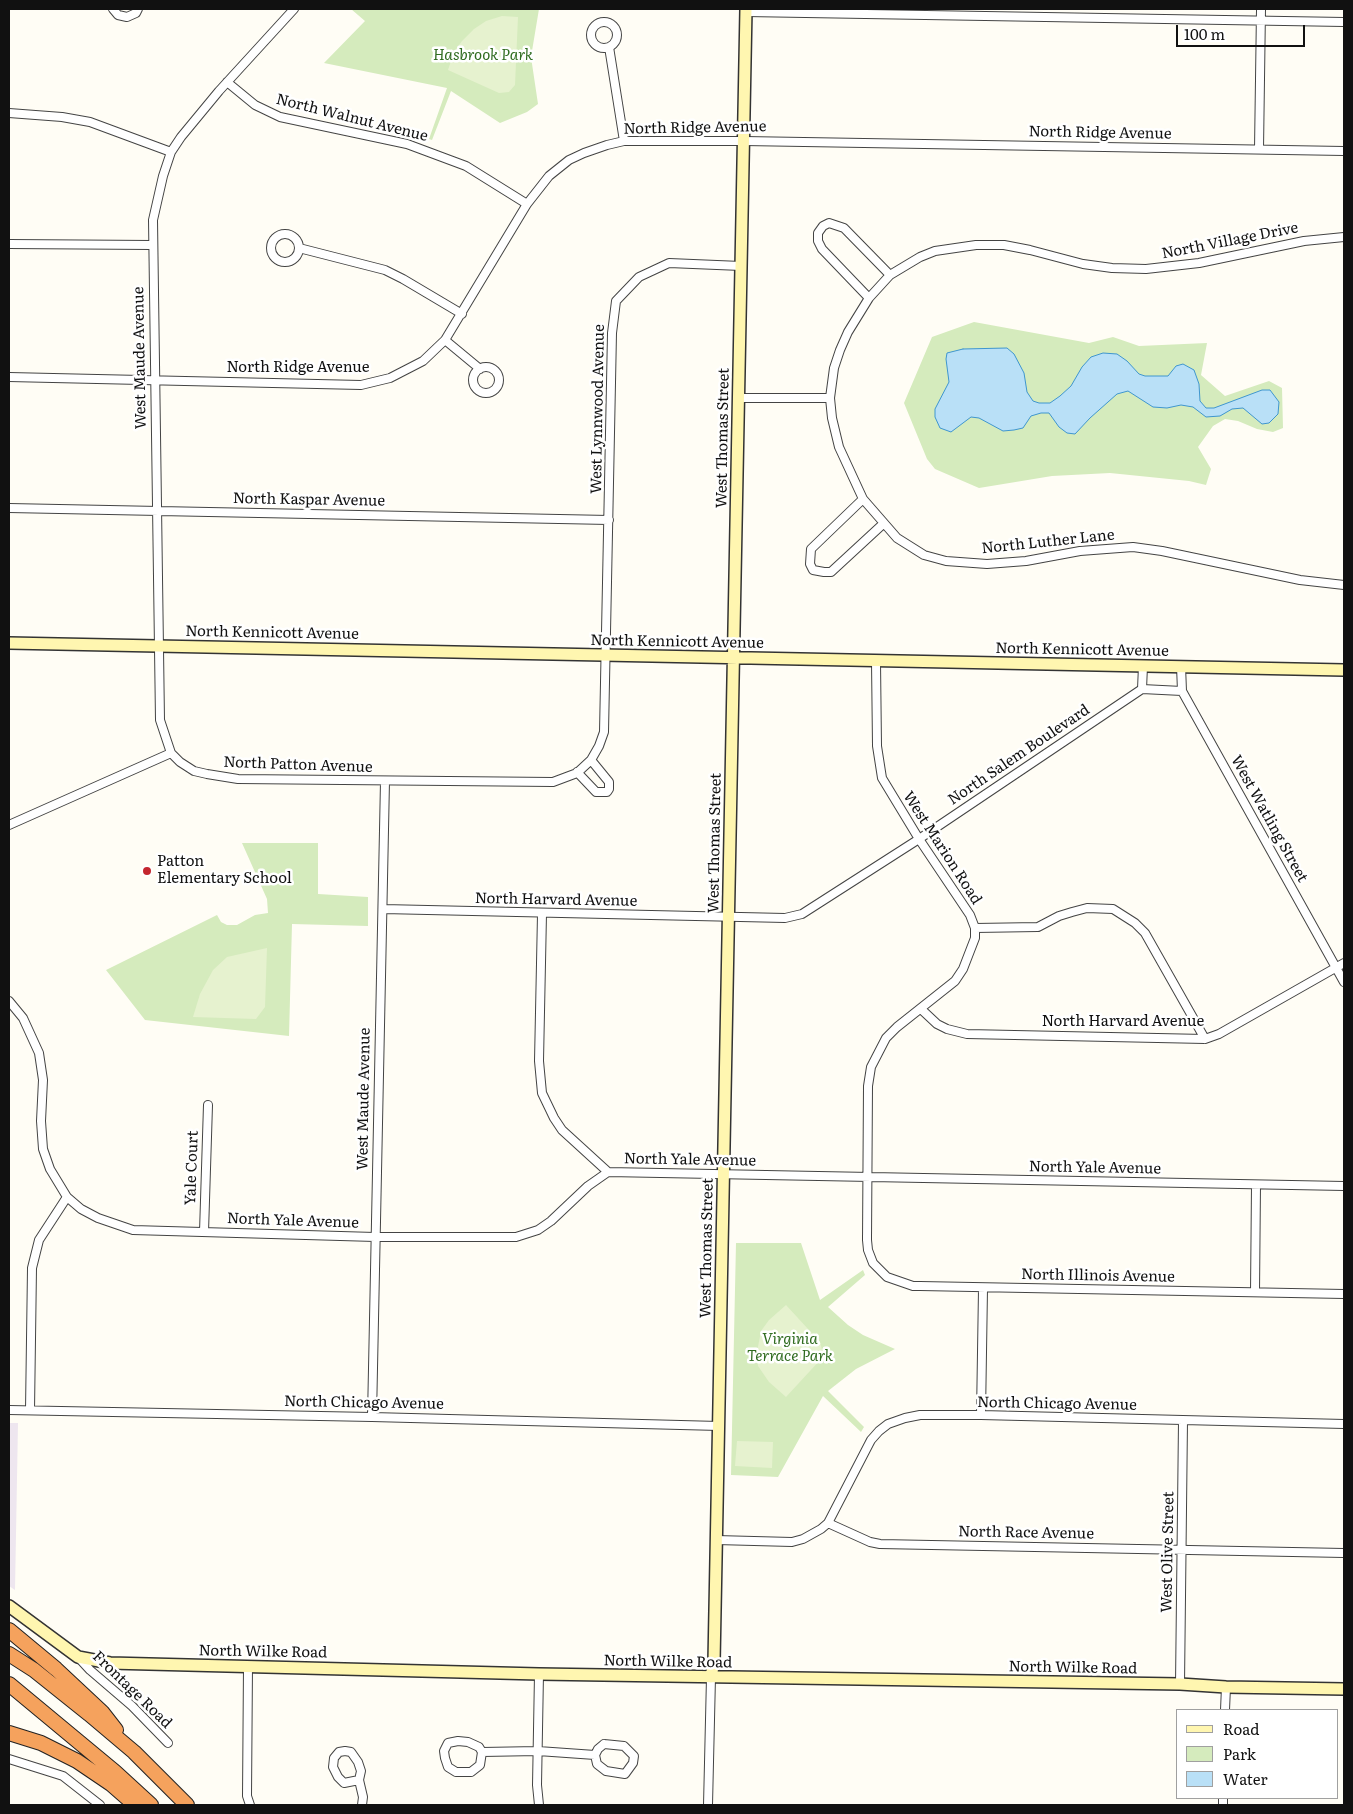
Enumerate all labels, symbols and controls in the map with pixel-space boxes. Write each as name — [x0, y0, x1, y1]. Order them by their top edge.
scale bar — [1178, 15, 1307, 47]
text: 100 m — [1184, 22, 1225, 45]
park label: Hasbrook Park — [433, 47, 533, 65]
street label: North Walnut Avenue — [274, 90, 430, 146]
street label: North Ridge Avenue — [623, 118, 767, 138]
street label: North Ridge Avenue — [1028, 123, 1172, 143]
street label: North Village Drive — [1160, 219, 1300, 263]
street label: West Maude Avenue — [130, 286, 150, 430]
street label: West Lynnwood Avenue — [588, 324, 608, 494]
street label: North Ridge Avenue — [226, 359, 370, 377]
street label: West Thomas Street — [713, 368, 733, 508]
street label: North Kaspar Avenue — [233, 490, 385, 510]
street label: North Luther Lane — [981, 526, 1115, 558]
street label: North Kennicott Avenue — [185, 622, 359, 644]
street label: North Kennicott Avenue — [590, 631, 764, 653]
street label: North Kennicott Avenue — [995, 639, 1169, 661]
street label: North Salem Boulevard — [945, 701, 1093, 809]
street label: West Watling Street — [1227, 752, 1311, 886]
street label: North Patton Avenue — [223, 753, 373, 777]
street label: West Thomas Street — [705, 773, 725, 913]
street label: West Marion Road — [899, 788, 985, 908]
place label: Patton Elementary School — [157, 853, 292, 888]
marker: Patton Elementary School — [141, 865, 153, 877]
street label: North Harvard Avenue — [475, 890, 637, 910]
street label: North Harvard Avenue — [1042, 1013, 1204, 1031]
street label: West Maude Avenue — [354, 1027, 374, 1171]
street label: Yale Court — [182, 1130, 202, 1206]
street label: North Yale Avenue — [624, 1150, 756, 1170]
street label: North Yale Avenue — [1029, 1158, 1161, 1178]
street label: West Thomas Street — [697, 1178, 717, 1318]
street label: North Yale Avenue — [227, 1210, 359, 1232]
street label: North Illinois Avenue — [1021, 1266, 1175, 1286]
park label: Virginia Terrace Park — [747, 1331, 833, 1366]
street label: North Chicago Avenue — [284, 1393, 444, 1413]
street label: North Chicago Avenue — [977, 1394, 1137, 1414]
street label: West Olive Street — [1158, 1491, 1178, 1613]
street label: North Race Avenue — [958, 1523, 1094, 1543]
street label: North Wilke Road — [198, 1642, 328, 1662]
street label: Frontage Road — [89, 1648, 175, 1732]
street label: North Wilke Road — [603, 1652, 733, 1672]
street label: North Wilke Road — [1008, 1658, 1138, 1678]
legend — [1176, 1709, 1338, 1799]
text: Road — [1223, 1717, 1259, 1740]
text: Park — [1223, 1742, 1256, 1765]
text: Water — [1223, 1767, 1268, 1790]

